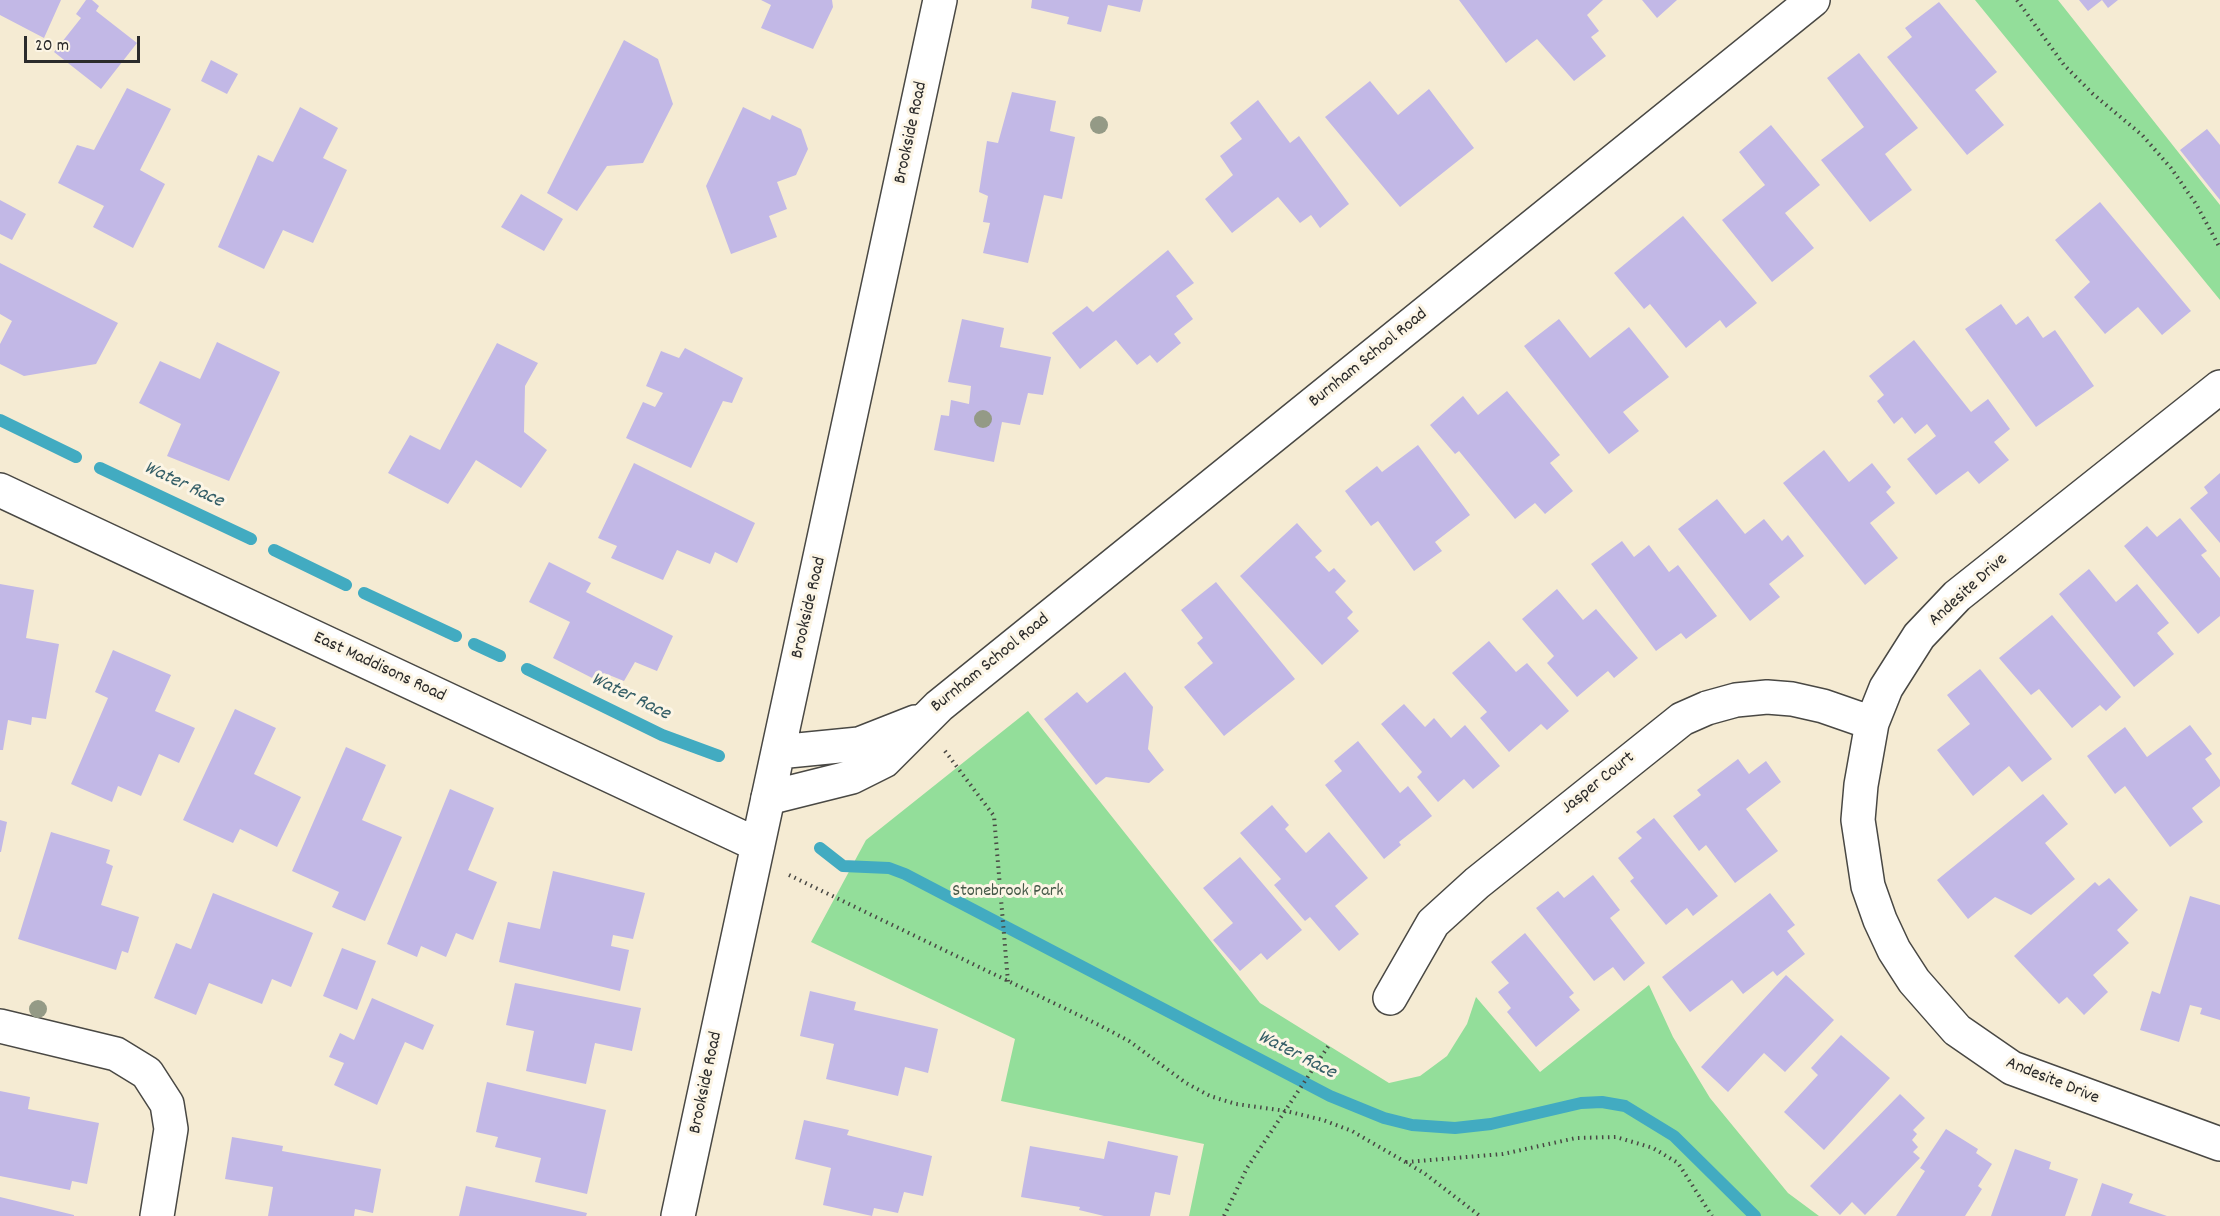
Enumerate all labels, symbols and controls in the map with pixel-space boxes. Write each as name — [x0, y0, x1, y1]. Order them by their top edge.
scale bar — [27, 24, 142, 62]
text: 20 m — [35, 34, 69, 59]
street label: Brookside Road — [891, 80, 933, 186]
street label: Burnham School Road — [1305, 305, 1433, 413]
water label: Water Race — [139, 457, 227, 515]
street label: Andesite Drive — [1925, 550, 2013, 632]
street label: Brookside Road — [788, 555, 832, 661]
street label: Burnham School Road — [927, 610, 1055, 718]
street label: East Maddisons Road — [309, 628, 449, 708]
water label: Water Race — [587, 669, 673, 727]
street label: Jasper Court — [1558, 748, 1640, 820]
park label: Stonebrook Park — [952, 882, 1064, 904]
water label: Water Race — [1253, 1026, 1339, 1086]
street label: Brookside Road — [686, 1030, 728, 1136]
street label: Andesite Drive — [2002, 1053, 2102, 1111]

